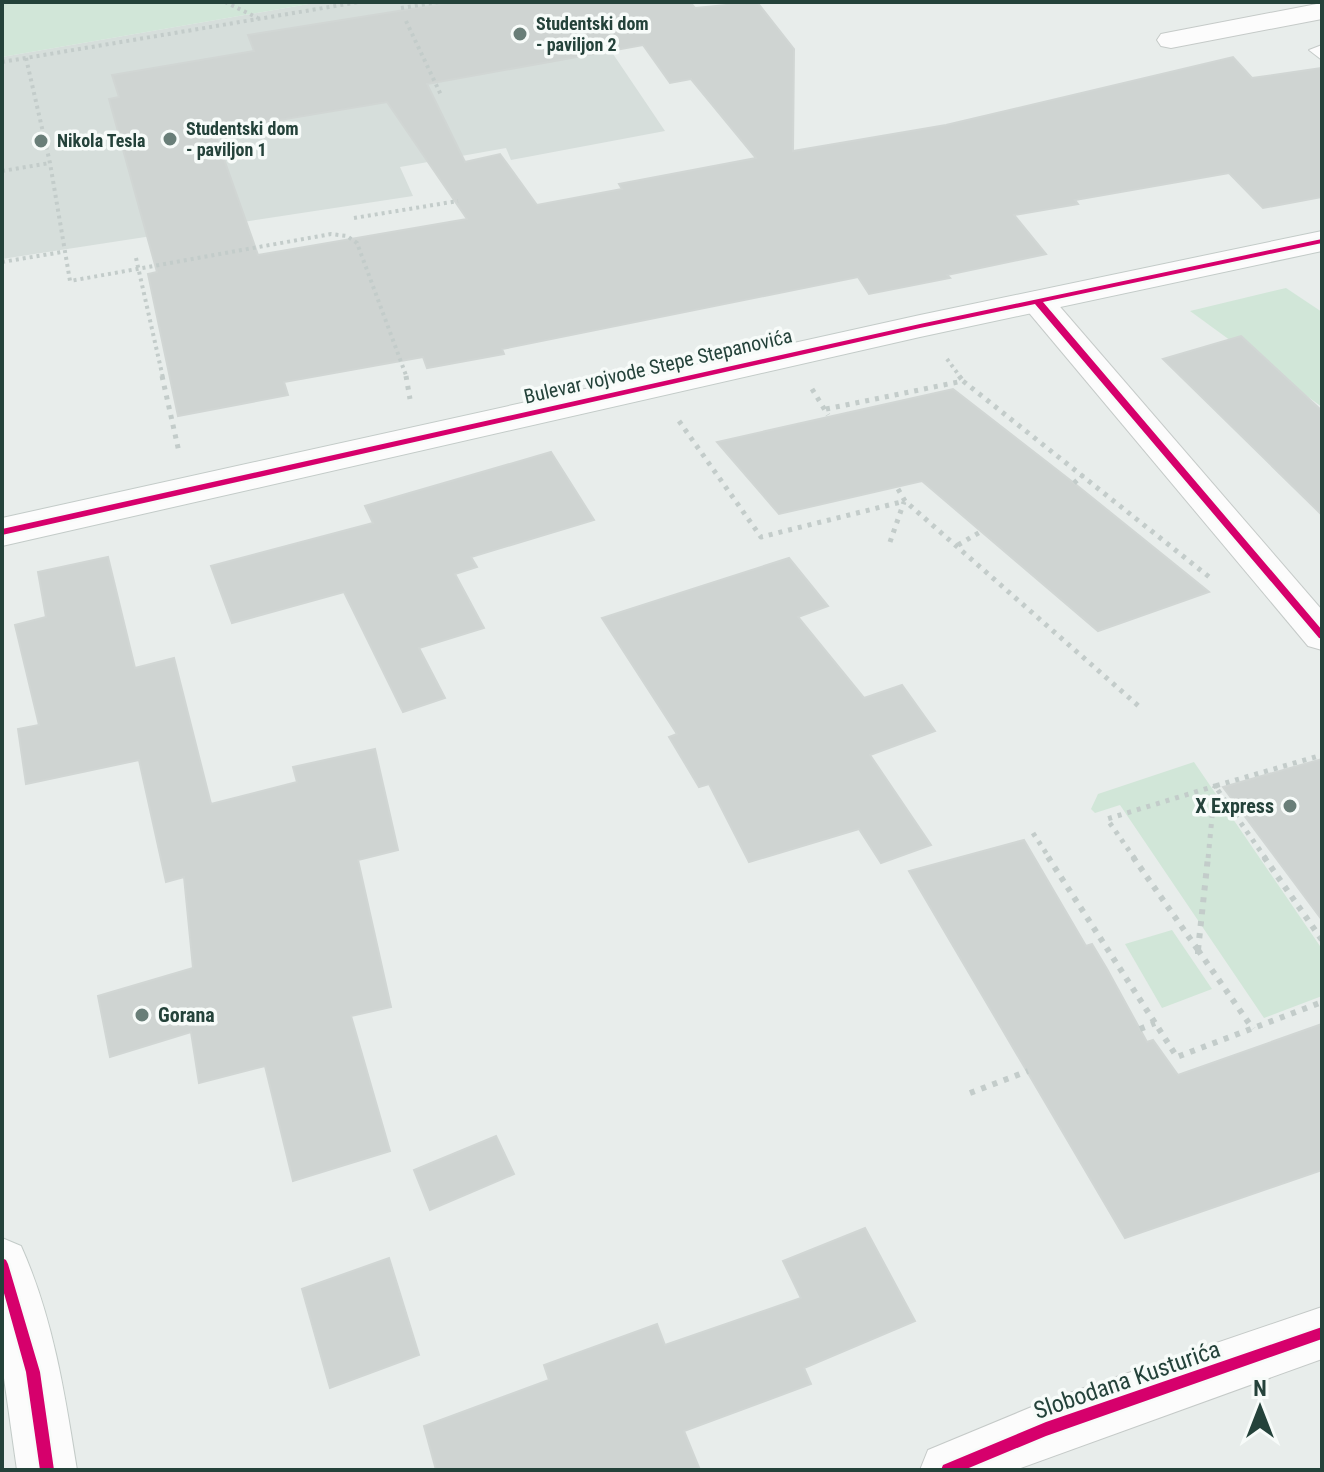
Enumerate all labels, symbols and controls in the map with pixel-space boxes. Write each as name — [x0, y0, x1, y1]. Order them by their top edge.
place label: Studentski dom - paviljon 2 — [536, 13, 649, 55]
marker: Studentski dom - paviljon 2 — [511, 25, 529, 43]
place label: Studentski dom - paviljon 1 — [186, 118, 299, 160]
place label: Nikola Tesla — [57, 130, 146, 151]
marker: Studentski dom - paviljon 1 — [161, 130, 179, 148]
marker: Nikola Tesla — [32, 132, 50, 150]
street label: Bulevar vojvode Stepe Stepanovića — [522, 323, 794, 409]
place label: X Express — [1195, 794, 1274, 818]
marker: X Express — [1281, 797, 1299, 815]
place label: Gorana — [158, 1003, 215, 1027]
marker: Gorana — [133, 1006, 151, 1024]
street label: Slobodana Kusturića — [1030, 1335, 1224, 1425]
north arrow — [1220, 1368, 1300, 1448]
text: N — [1253, 1376, 1267, 1401]

